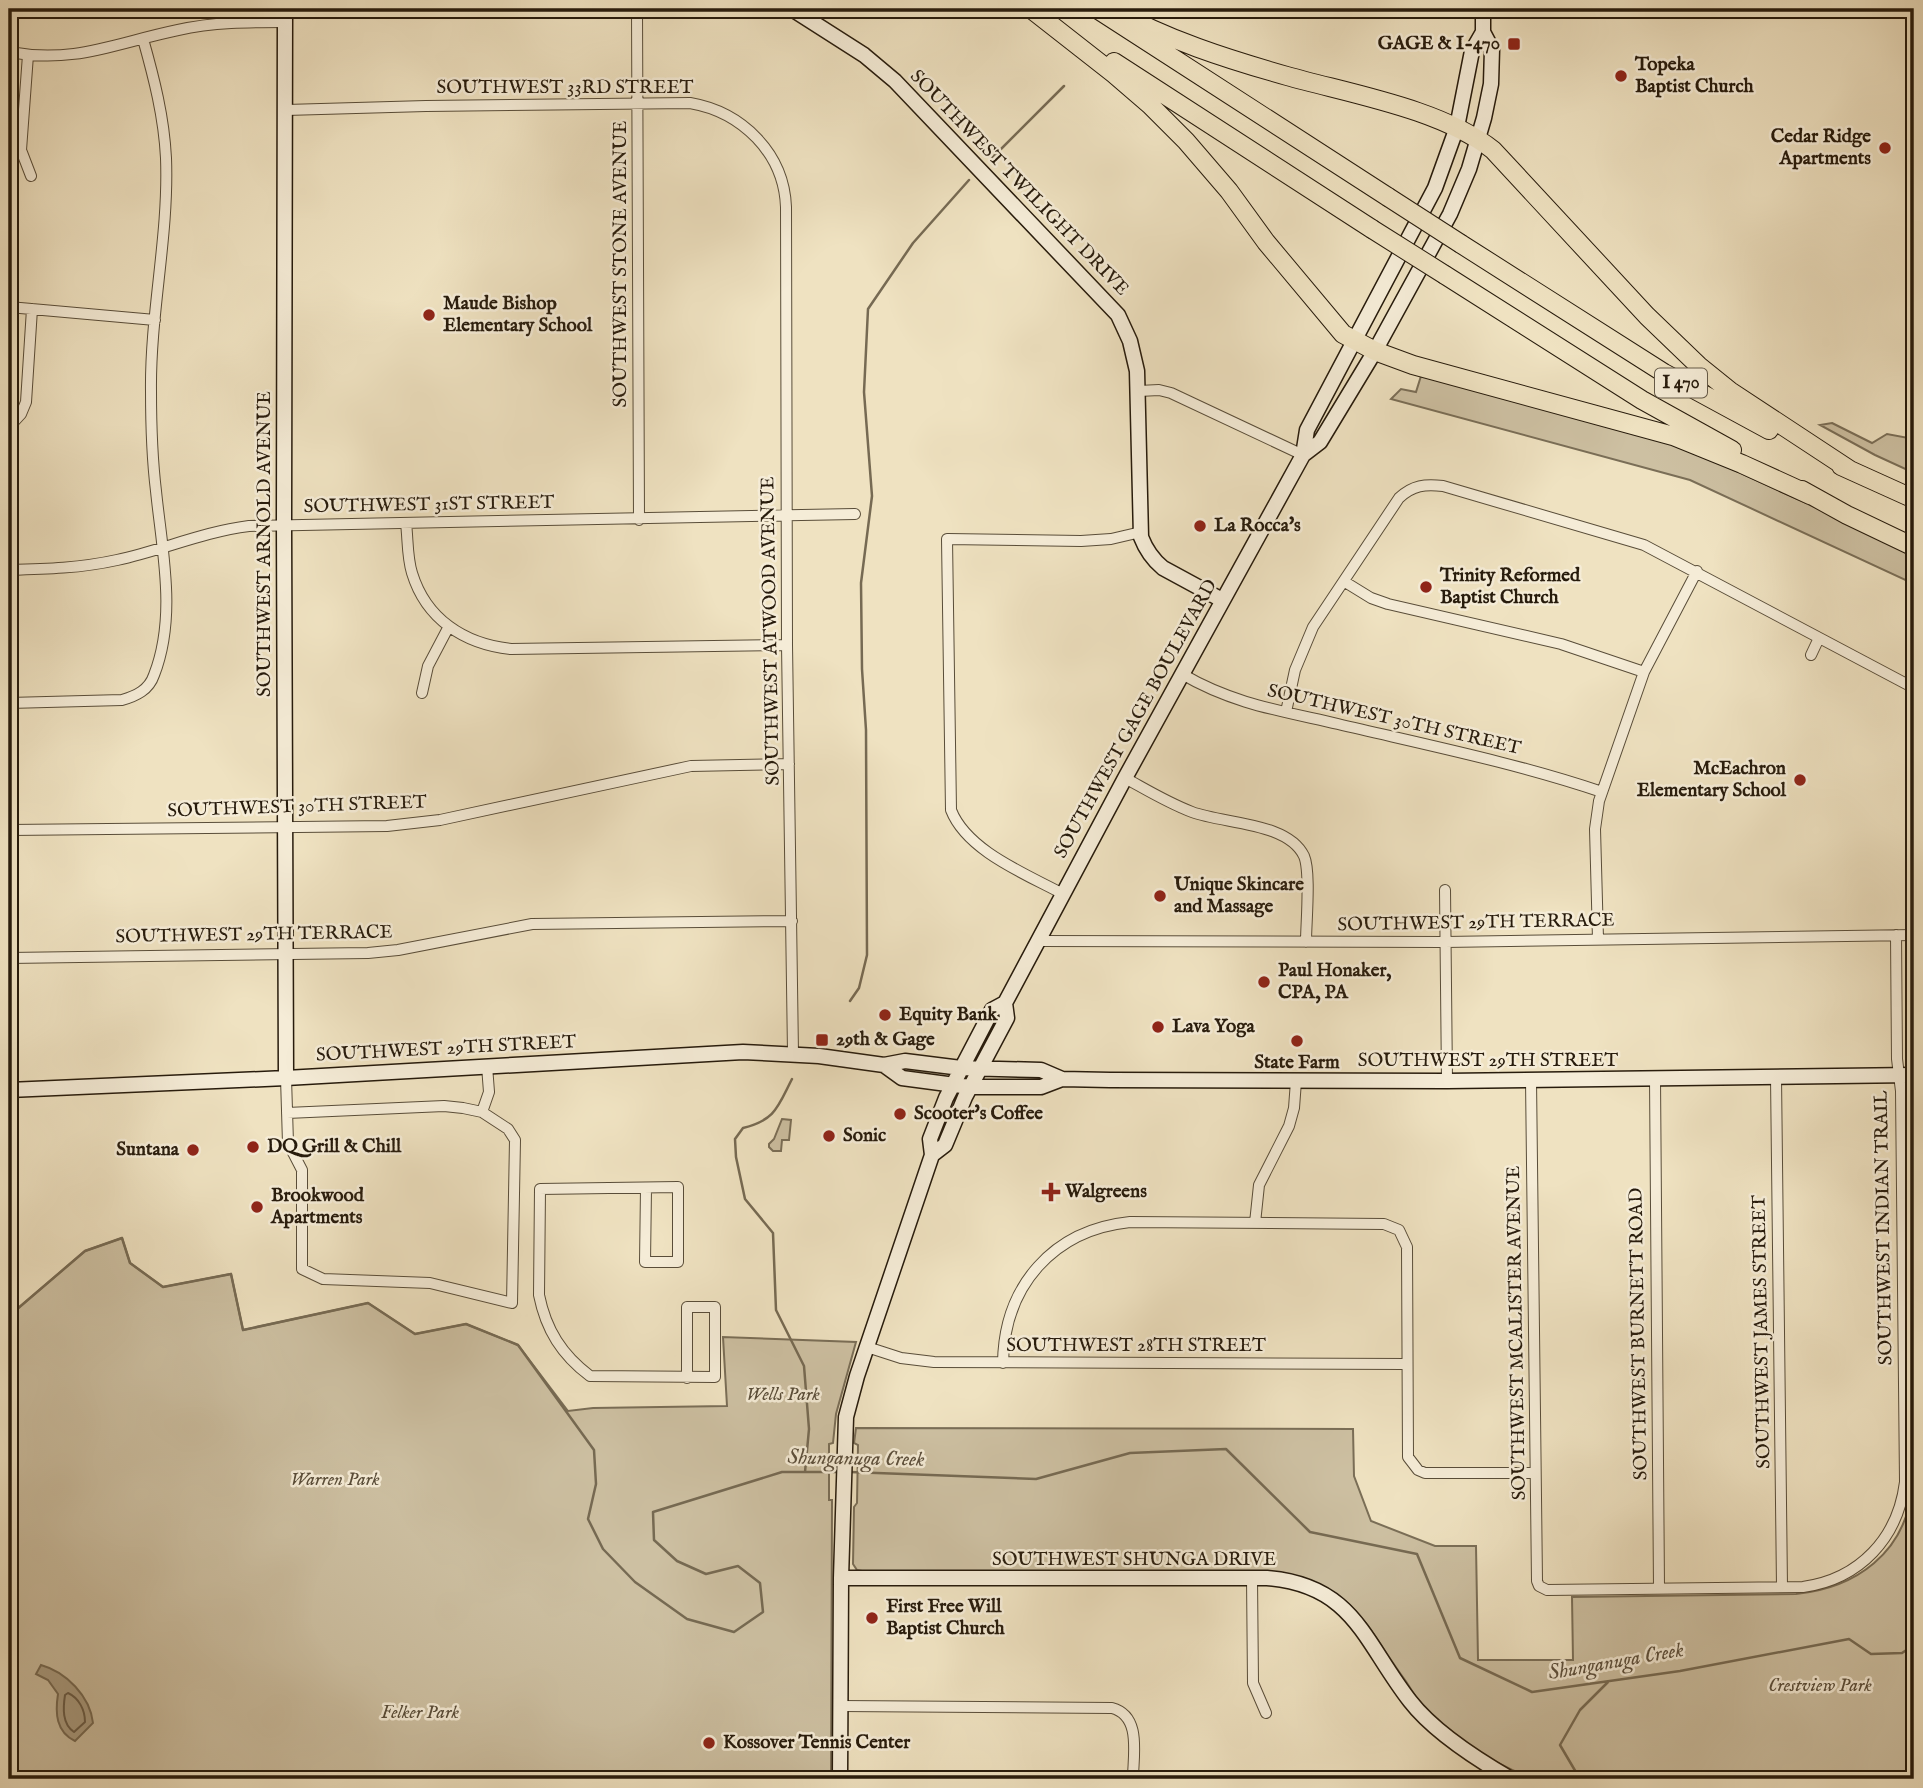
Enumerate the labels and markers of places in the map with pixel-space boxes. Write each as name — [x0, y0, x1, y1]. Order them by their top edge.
place label: GAGE & I-470 — [1378, 32, 1500, 56]
marker: GAGE & I-470 — [1506, 36, 1522, 52]
place label: Topeka Baptist Church — [1634, 53, 1755, 99]
marker: Topeka Baptist Church — [1613, 68, 1629, 84]
place label: Cedar Ridge Apartments — [1771, 125, 1871, 171]
marker: Cedar Ridge Apartments — [1877, 140, 1893, 156]
place label: Maude Bishop Elementary School — [443, 292, 593, 338]
marker: Maude Bishop Elementary School — [421, 307, 437, 323]
place label: La Rocca's — [1214, 514, 1301, 538]
marker: La Rocca's — [1192, 518, 1208, 534]
place label: Trinity Reformed Baptist Church — [1439, 564, 1581, 610]
marker: Trinity Reformed Baptist Church — [1418, 579, 1434, 595]
place label: McEachron Elementary School — [1637, 757, 1787, 803]
marker: McEachron Elementary School — [1792, 772, 1808, 788]
place label: Unique Skincare and Massage — [1173, 873, 1304, 919]
marker: Unique Skincare and Massage — [1152, 888, 1168, 904]
place label: Paul Honaker, CPA, PA — [1278, 959, 1391, 1005]
marker: Paul Honaker, CPA, PA — [1256, 974, 1272, 990]
place label: Equity Bank — [899, 1003, 998, 1027]
marker: Equity Bank — [877, 1007, 893, 1023]
place label: Lava Yoga — [1172, 1015, 1256, 1039]
marker: Lava Yoga — [1150, 1019, 1166, 1035]
place label: 29th & Gage — [836, 1028, 935, 1052]
marker: 29th & Gage — [814, 1032, 830, 1048]
marker: State Farm — [1289, 1033, 1305, 1049]
place label: State Farm — [1254, 1051, 1340, 1075]
place label: Scooter's Coffee — [914, 1102, 1043, 1126]
marker: Scooter's Coffee — [892, 1106, 908, 1122]
place label: Sonic — [843, 1124, 886, 1148]
marker: Sonic — [821, 1128, 837, 1144]
place label: DQ Grill & Chill — [267, 1135, 402, 1159]
place label: Suntana — [116, 1138, 180, 1162]
marker: DQ Grill & Chill — [245, 1139, 261, 1155]
marker: Suntana — [185, 1142, 201, 1158]
place label: Walgreens — [1064, 1180, 1147, 1204]
place label: Brookwood Apartments — [270, 1184, 365, 1230]
marker: Walgreens — [1043, 1184, 1059, 1200]
marker: Brookwood Apartments — [249, 1199, 265, 1215]
place label: First Free Will Baptist Church — [886, 1595, 1006, 1641]
marker: First Free Will Baptist Church — [864, 1610, 880, 1626]
place label: Kossover Tennis Center — [723, 1731, 911, 1755]
marker: Kossover Tennis Center — [701, 1735, 717, 1751]

